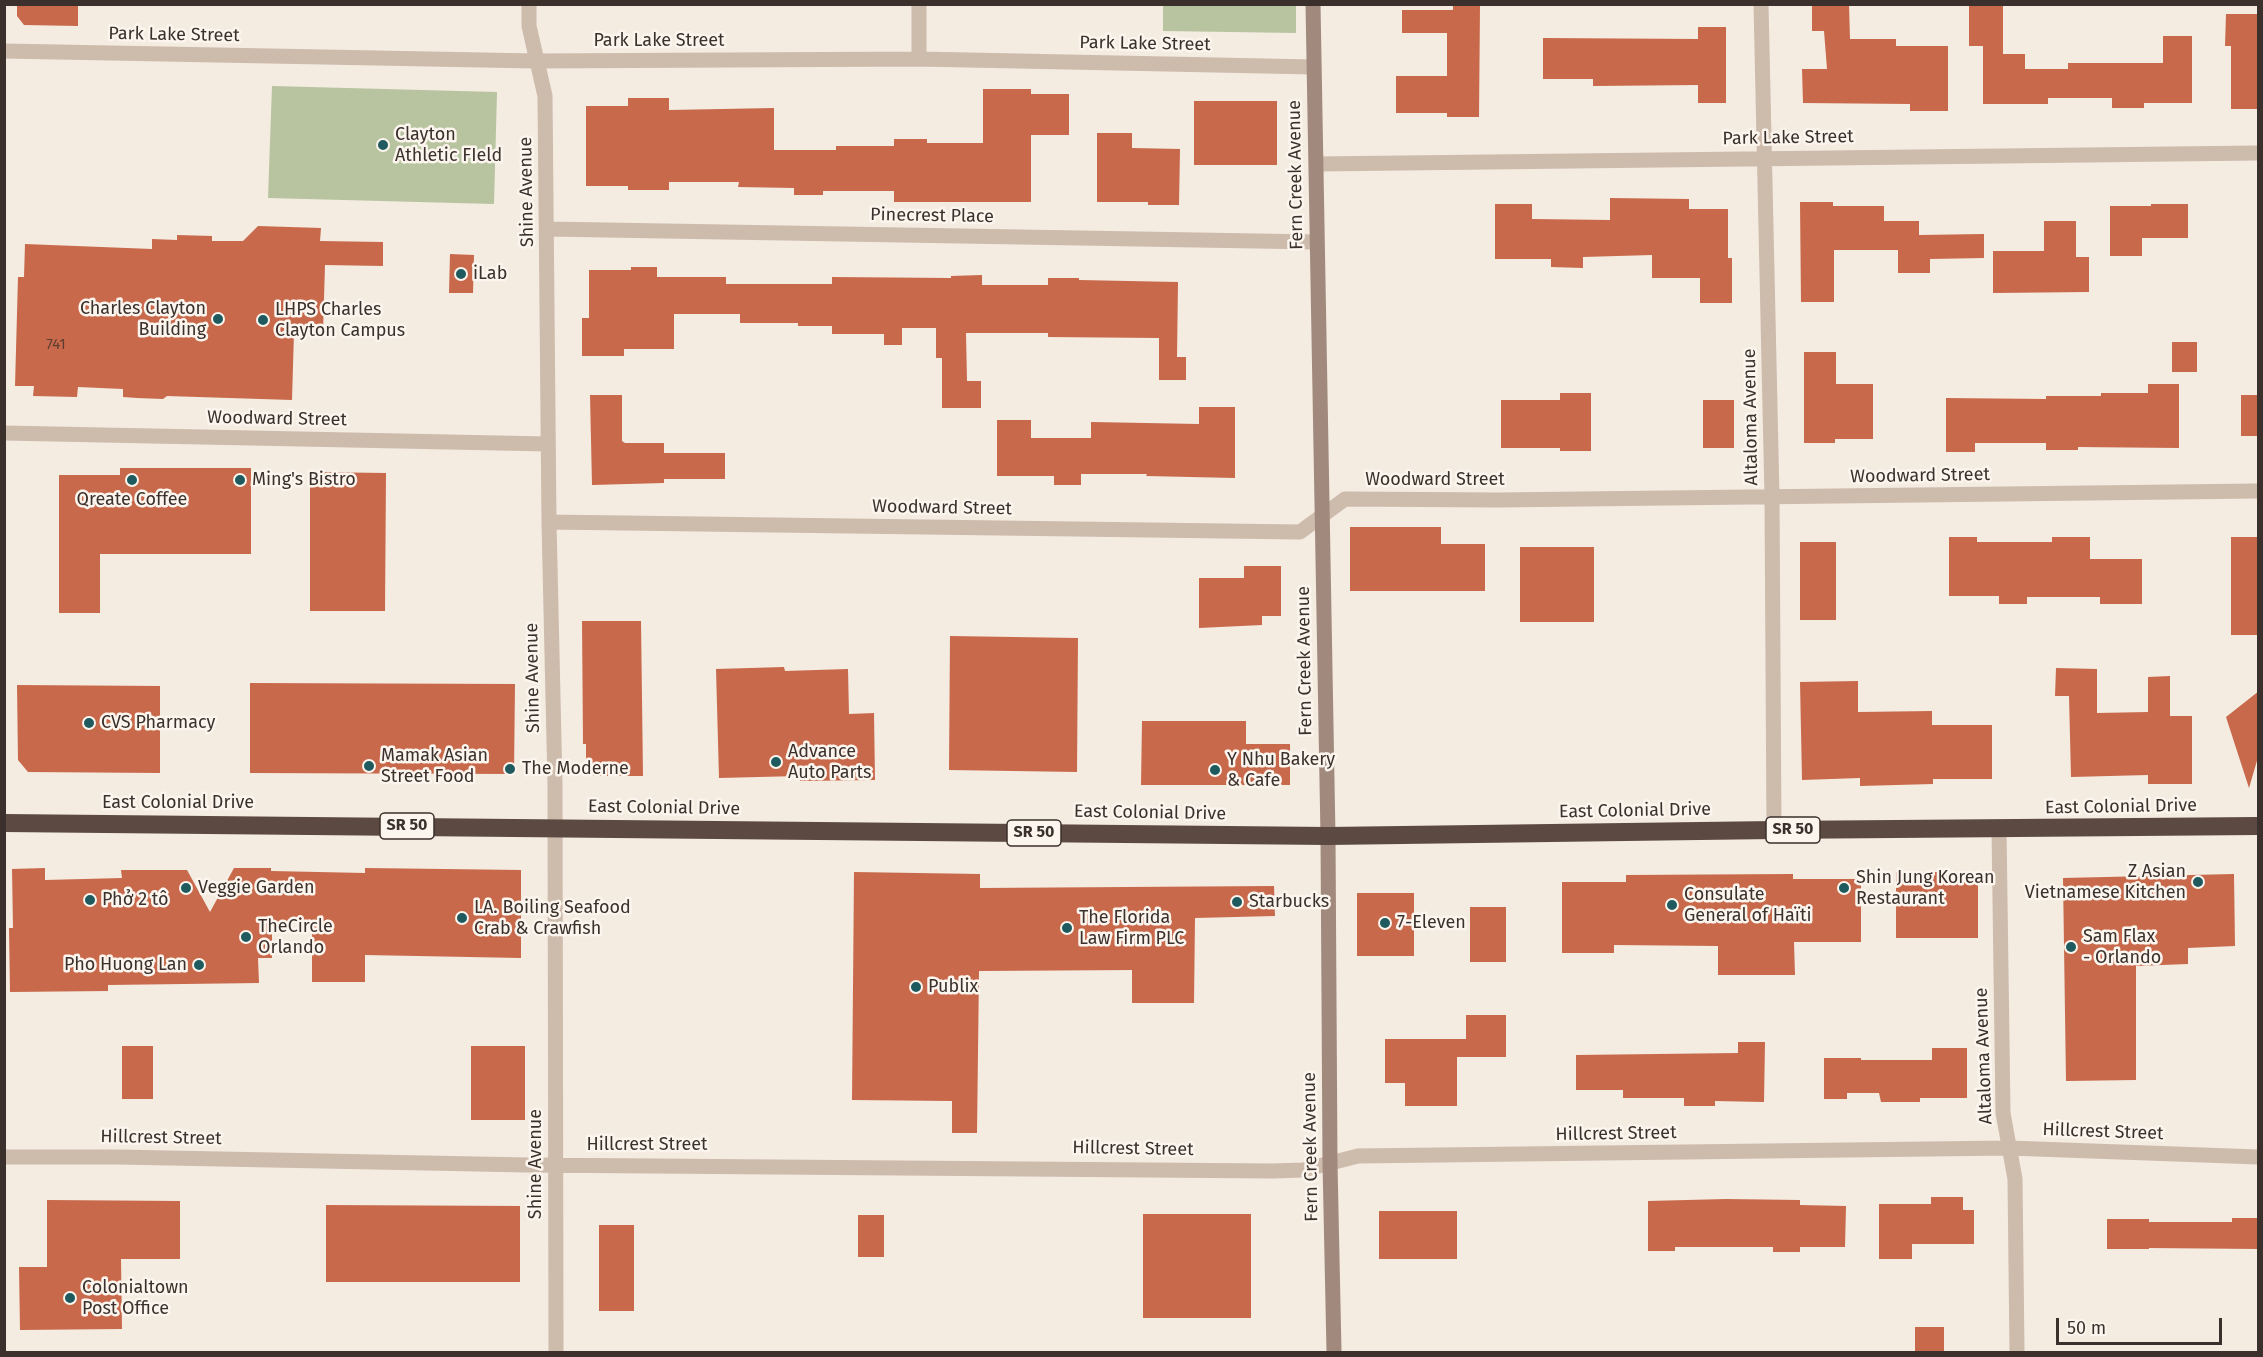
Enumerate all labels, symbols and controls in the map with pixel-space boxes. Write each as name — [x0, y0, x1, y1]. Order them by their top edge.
street label: Park Lake Street — [108, 23, 240, 47]
street label: Park Lake Street — [593, 30, 725, 52]
street label: Park Lake Street — [1079, 32, 1211, 56]
street label: Fern Creek Avenue — [1284, 100, 1308, 250]
place label: Clayton Athletic FIeld — [395, 124, 502, 166]
street label: Park Lake Street — [1722, 126, 1854, 150]
street label: Shine Avenue — [515, 137, 539, 247]
marker: Clayton Athletic FIeld — [376, 138, 390, 152]
street label: Pinecrest Place — [870, 204, 994, 228]
place label: iLab — [473, 263, 507, 285]
marker: iLab — [454, 267, 468, 281]
place label: Charles Clayton Building — [80, 298, 206, 340]
place label: LHPS Charles Clayton Campus — [275, 299, 405, 342]
marker: Charles Clayton Building — [211, 312, 225, 326]
marker: LHPS Charles Clayton Campus — [256, 313, 270, 327]
house number: 741 — [46, 336, 66, 354]
street label: Altaloma Avenue — [1739, 348, 1763, 486]
street label: Woodward Street — [207, 407, 347, 431]
street label: Woodward Street — [1850, 464, 1990, 488]
place label: Ming's Bistro — [252, 469, 356, 491]
street label: Woodward Street — [1365, 469, 1505, 491]
marker: Qreate Coffee — [125, 473, 139, 487]
marker: Ming's Bistro — [233, 473, 247, 487]
place label: Qreate Coffee — [77, 489, 187, 511]
street label: Woodward Street — [872, 496, 1012, 520]
street label: Fern Creek Avenue — [1293, 586, 1317, 736]
street label: Shine Avenue — [521, 623, 545, 733]
place label: CVS Pharmacy — [101, 712, 215, 734]
marker: CVS Pharmacy — [82, 716, 96, 730]
place label: Advance Auto Parts — [788, 741, 871, 783]
place label: Mamak Asian Street Food — [381, 745, 488, 788]
place label: Y Nhu Bakery & Cafe — [1227, 749, 1335, 792]
marker: Advance Auto Parts — [769, 755, 783, 769]
place label: The Moderne — [522, 758, 629, 780]
marker: Mamak Asian Street Food — [362, 759, 376, 773]
marker: The Moderne — [503, 762, 517, 776]
marker: Y Nhu Bakery & Cafe — [1208, 763, 1222, 777]
street label: East Colonial Drive — [102, 792, 254, 814]
street label: East Colonial Drive — [2045, 795, 2197, 819]
street label: East Colonial Drive — [588, 796, 740, 820]
street label: East Colonial Drive — [1559, 799, 1711, 823]
street label: East Colonial Drive — [1074, 801, 1226, 825]
road number: SR 50 — [380, 813, 434, 839]
road number: SR 50 — [1766, 817, 1820, 843]
road number: SR 50 — [1007, 820, 1061, 846]
place label: Z Asian Vietnamese Kitchen — [2025, 861, 2186, 904]
place label: Shin Jung Korean Restaurant — [1856, 867, 1995, 910]
marker: Z Asian Vietnamese Kitchen — [2191, 875, 2205, 889]
place label: Veggie Garden — [198, 877, 314, 899]
marker: Veggie Garden — [179, 881, 193, 895]
marker: Shin Jung Korean Restaurant — [1837, 881, 1851, 895]
place label: Consulate General of Haïti — [1684, 884, 1811, 926]
place label: Phở 2 tô — [102, 889, 169, 911]
place label: Starbucks — [1249, 891, 1329, 913]
marker: Phở 2 tô — [83, 893, 97, 907]
marker: Starbucks — [1230, 895, 1244, 909]
place label: LA. Boiling Seafood Crab & Crawfish — [474, 897, 631, 940]
marker: Consulate General of Haïti — [1665, 898, 1679, 912]
place label: The Florida Law Firm PLC — [1079, 907, 1184, 950]
marker: LA. Boiling Seafood Crab & Crawfish — [455, 911, 469, 925]
place label: 7-Eleven — [1397, 912, 1466, 934]
place label: TheCircle Orlando — [258, 916, 333, 958]
marker: 7-Eleven — [1378, 916, 1392, 930]
marker: The Florida Law Firm PLC — [1060, 921, 1074, 935]
place label: Sam Flax - Orlando — [2083, 926, 2161, 968]
marker: TheCircle Orlando — [239, 930, 253, 944]
marker: Sam Flax - Orlando — [2064, 940, 2078, 954]
place label: Pho Huong Lan — [64, 954, 187, 976]
marker: Pho Huong Lan — [192, 958, 206, 972]
place label: Publix — [928, 976, 978, 998]
marker: Publix — [909, 980, 923, 994]
street label: Altaloma Avenue — [1971, 987, 1997, 1125]
street label: Fern Creek Avenue — [1299, 1072, 1323, 1222]
street label: Shine Avenue — [525, 1109, 547, 1219]
street label: Hillcrest Street — [2042, 1119, 2164, 1145]
street label: Hillcrest Street — [1555, 1122, 1677, 1146]
street label: Hillcrest Street — [100, 1126, 222, 1150]
street label: Hillcrest Street — [586, 1134, 708, 1156]
street label: Hillcrest Street — [1072, 1137, 1194, 1161]
place label: Colonialtown Post Office — [82, 1277, 189, 1320]
marker: Colonialtown Post Office — [63, 1291, 77, 1305]
scale bar — [2059, 1306, 2226, 1344]
text: 50 m — [2067, 1317, 2106, 1339]

